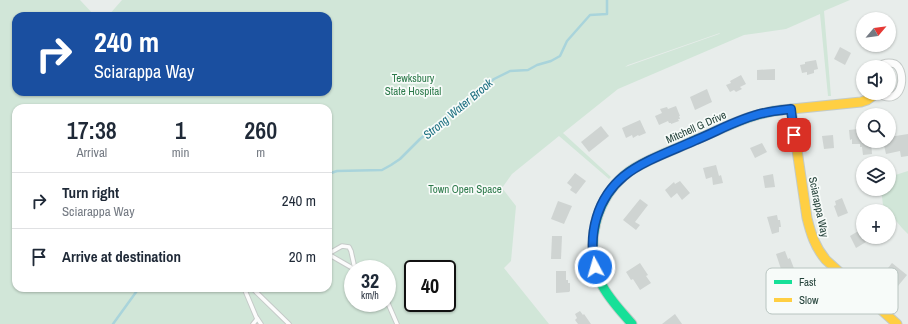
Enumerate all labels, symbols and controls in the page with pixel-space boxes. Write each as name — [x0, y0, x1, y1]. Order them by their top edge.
north arrow — [856, 12, 896, 52]
map controls — [856, 12, 896, 244]
text: 240 m — [94, 23, 159, 61]
icon: right — [28, 28, 80, 80]
text: Sciarappa Way — [94, 59, 194, 84]
button: sound — [856, 60, 896, 100]
park label: Tewksbury State Hospital — [385, 71, 441, 98]
water label: Strong Water Brook — [420, 74, 497, 143]
street label: Mitchell G Drive — [664, 107, 728, 147]
button: search — [856, 108, 896, 148]
text: 17:38 — [67, 114, 117, 146]
text: 1 — [175, 114, 186, 146]
text: 260 — [244, 114, 277, 146]
pin — [777, 118, 811, 152]
icon: arrive — [783, 124, 805, 146]
text: Arrival — [76, 144, 107, 161]
text: min — [172, 144, 189, 161]
text: m — [256, 144, 265, 161]
button: layers — [856, 156, 896, 196]
street label: Sciarappa Way — [806, 176, 832, 239]
text: Turn right — [62, 182, 119, 203]
park label: Town Open Space — [428, 182, 502, 196]
icon: right — [28, 190, 50, 212]
text: 240 m — [282, 190, 316, 211]
text: Sciarappa Way — [62, 203, 135, 220]
button: + — [856, 204, 896, 244]
icon: arrive — [28, 246, 50, 268]
text: Arrive at destination — [62, 246, 181, 267]
text: 20 m — [289, 246, 316, 267]
position arrow — [574, 246, 616, 288]
speed limit sign: 40 — [404, 260, 456, 312]
text: 32 — [361, 267, 379, 294]
legend — [766, 268, 898, 314]
text: Fast — [799, 275, 817, 289]
text: km/h — [361, 289, 379, 302]
text: Slow — [799, 293, 819, 307]

